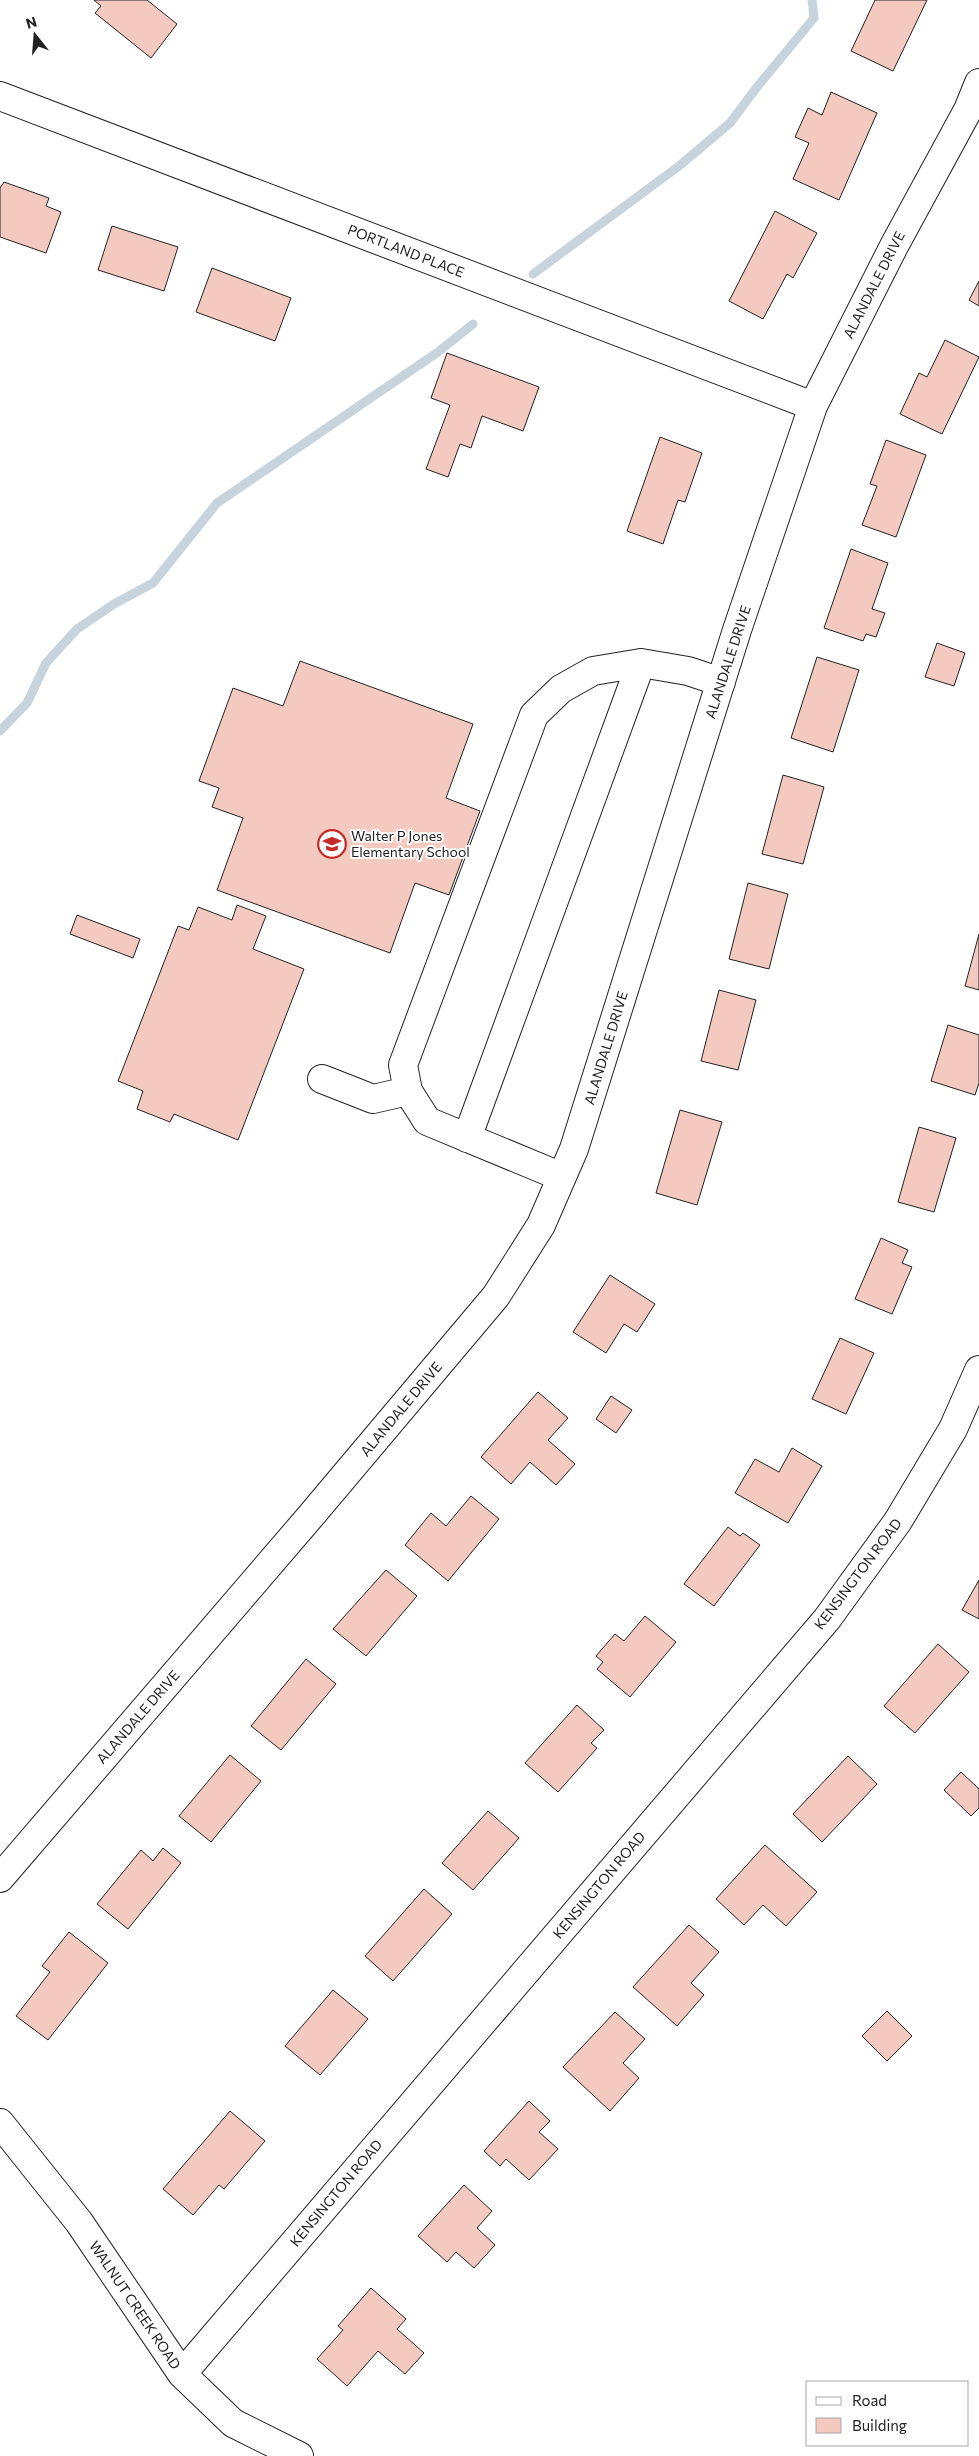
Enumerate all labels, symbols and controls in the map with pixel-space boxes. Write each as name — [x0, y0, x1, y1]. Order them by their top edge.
north arrow — [10, 10, 60, 60]
text: N — [24, 12, 39, 32]
street label: PORTLAND PLACE — [345, 220, 467, 281]
street label: ALANDALE DRIVE — [839, 228, 908, 341]
street label: ALANDALE DRIVE — [701, 603, 754, 721]
place label: Walter P Jones Elementary School — [351, 827, 470, 860]
school or university icon: Walter P Jones Elementary School — [317, 829, 347, 859]
street label: ALANDALE DRIVE — [580, 989, 631, 1107]
street label: ALANDALE DRIVE — [356, 1358, 445, 1459]
street label: KENSINGTON ROAD — [810, 1515, 905, 1632]
street label: ALANDALE DRIVE — [93, 1667, 183, 1767]
street label: KENSINGTON ROAD — [549, 1828, 648, 1942]
street label: KENSINGTON ROAD — [286, 2136, 385, 2250]
street label: WALNUT CREEK ROAD — [86, 2237, 185, 2372]
legend — [806, 2381, 969, 2446]
text: Road — [852, 2391, 887, 2409]
text: Building — [852, 2416, 907, 2434]

